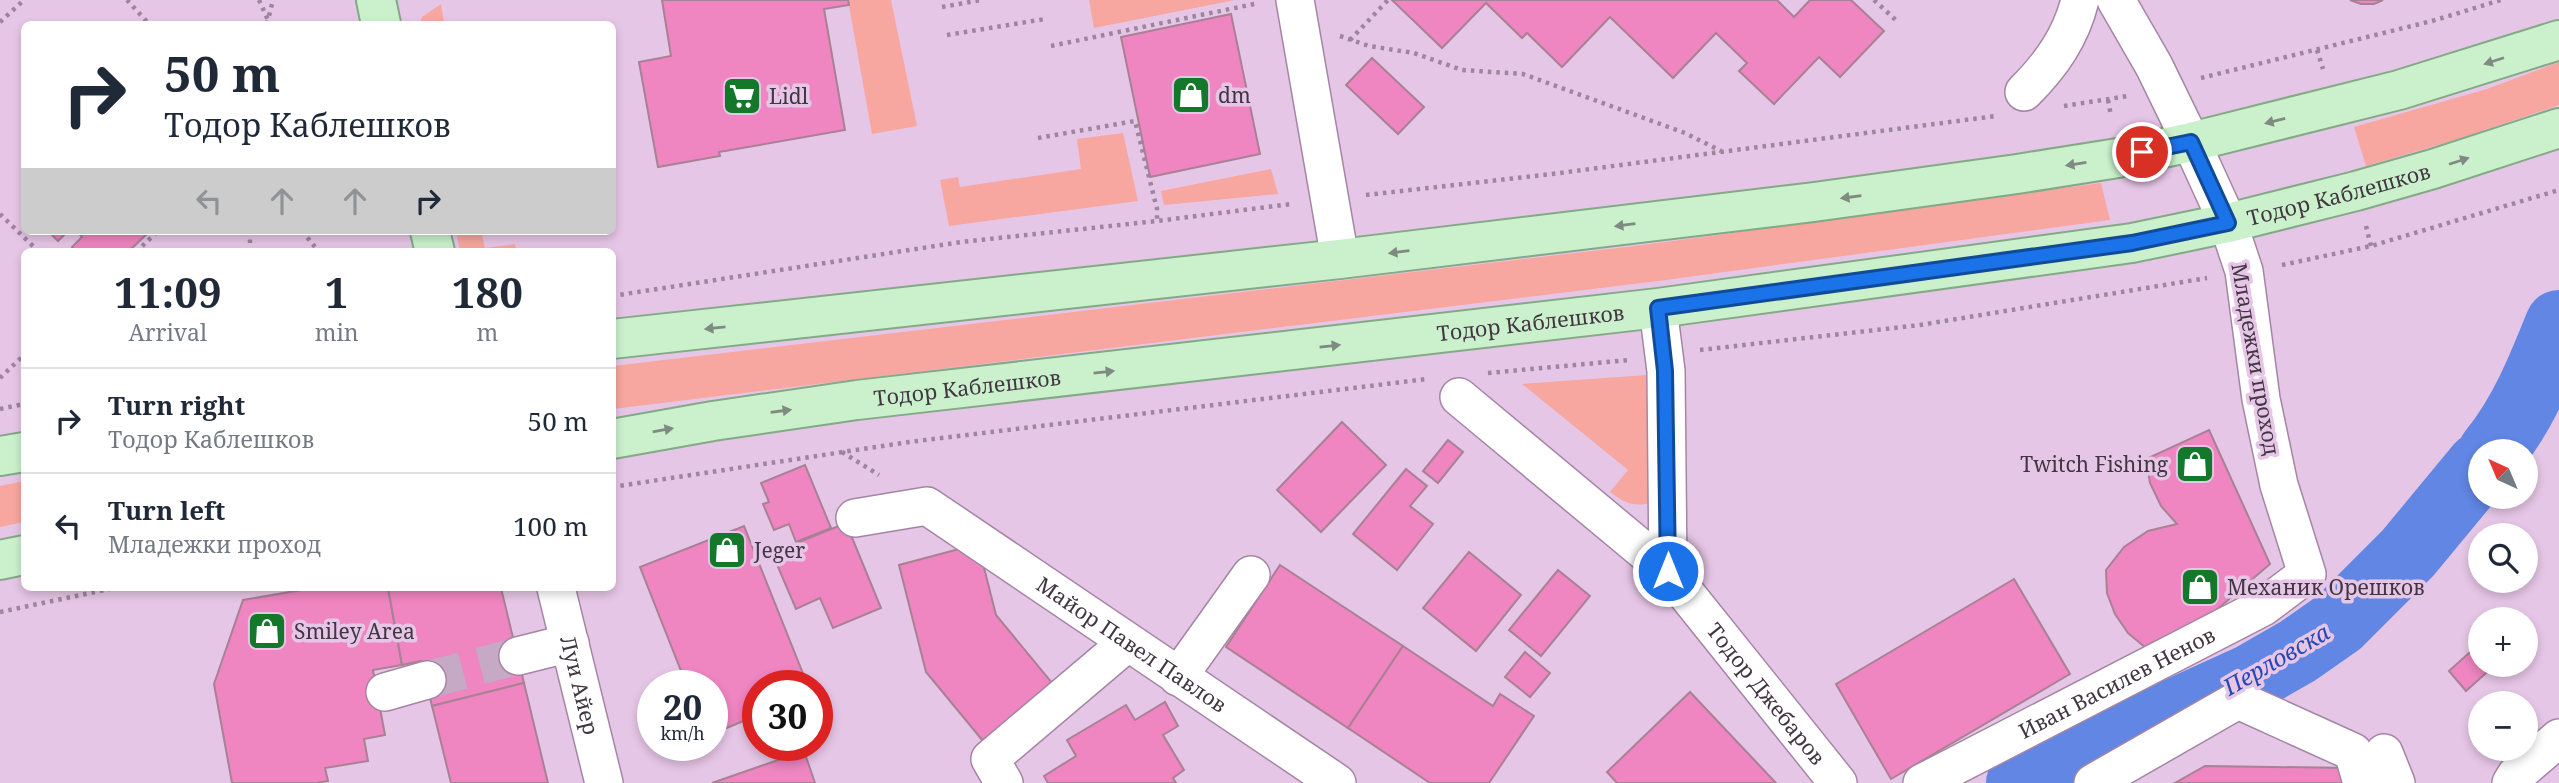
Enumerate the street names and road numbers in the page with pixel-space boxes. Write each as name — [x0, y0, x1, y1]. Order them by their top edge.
street label: Тодор Каблешков — [2244, 157, 2433, 232]
street label: Младежки проход — [2225, 261, 2287, 457]
street label: Тодор Каблешков — [1435, 298, 1626, 347]
street label: Тодор Каблешков — [872, 363, 1062, 412]
street label: Майор Павел Павлов — [1031, 570, 1232, 719]
street label: Тодор Джебаров — [1701, 617, 1832, 770]
street label: Иван Василев Ненов — [2014, 620, 2220, 745]
street label: Луи Айер — [554, 633, 606, 737]

